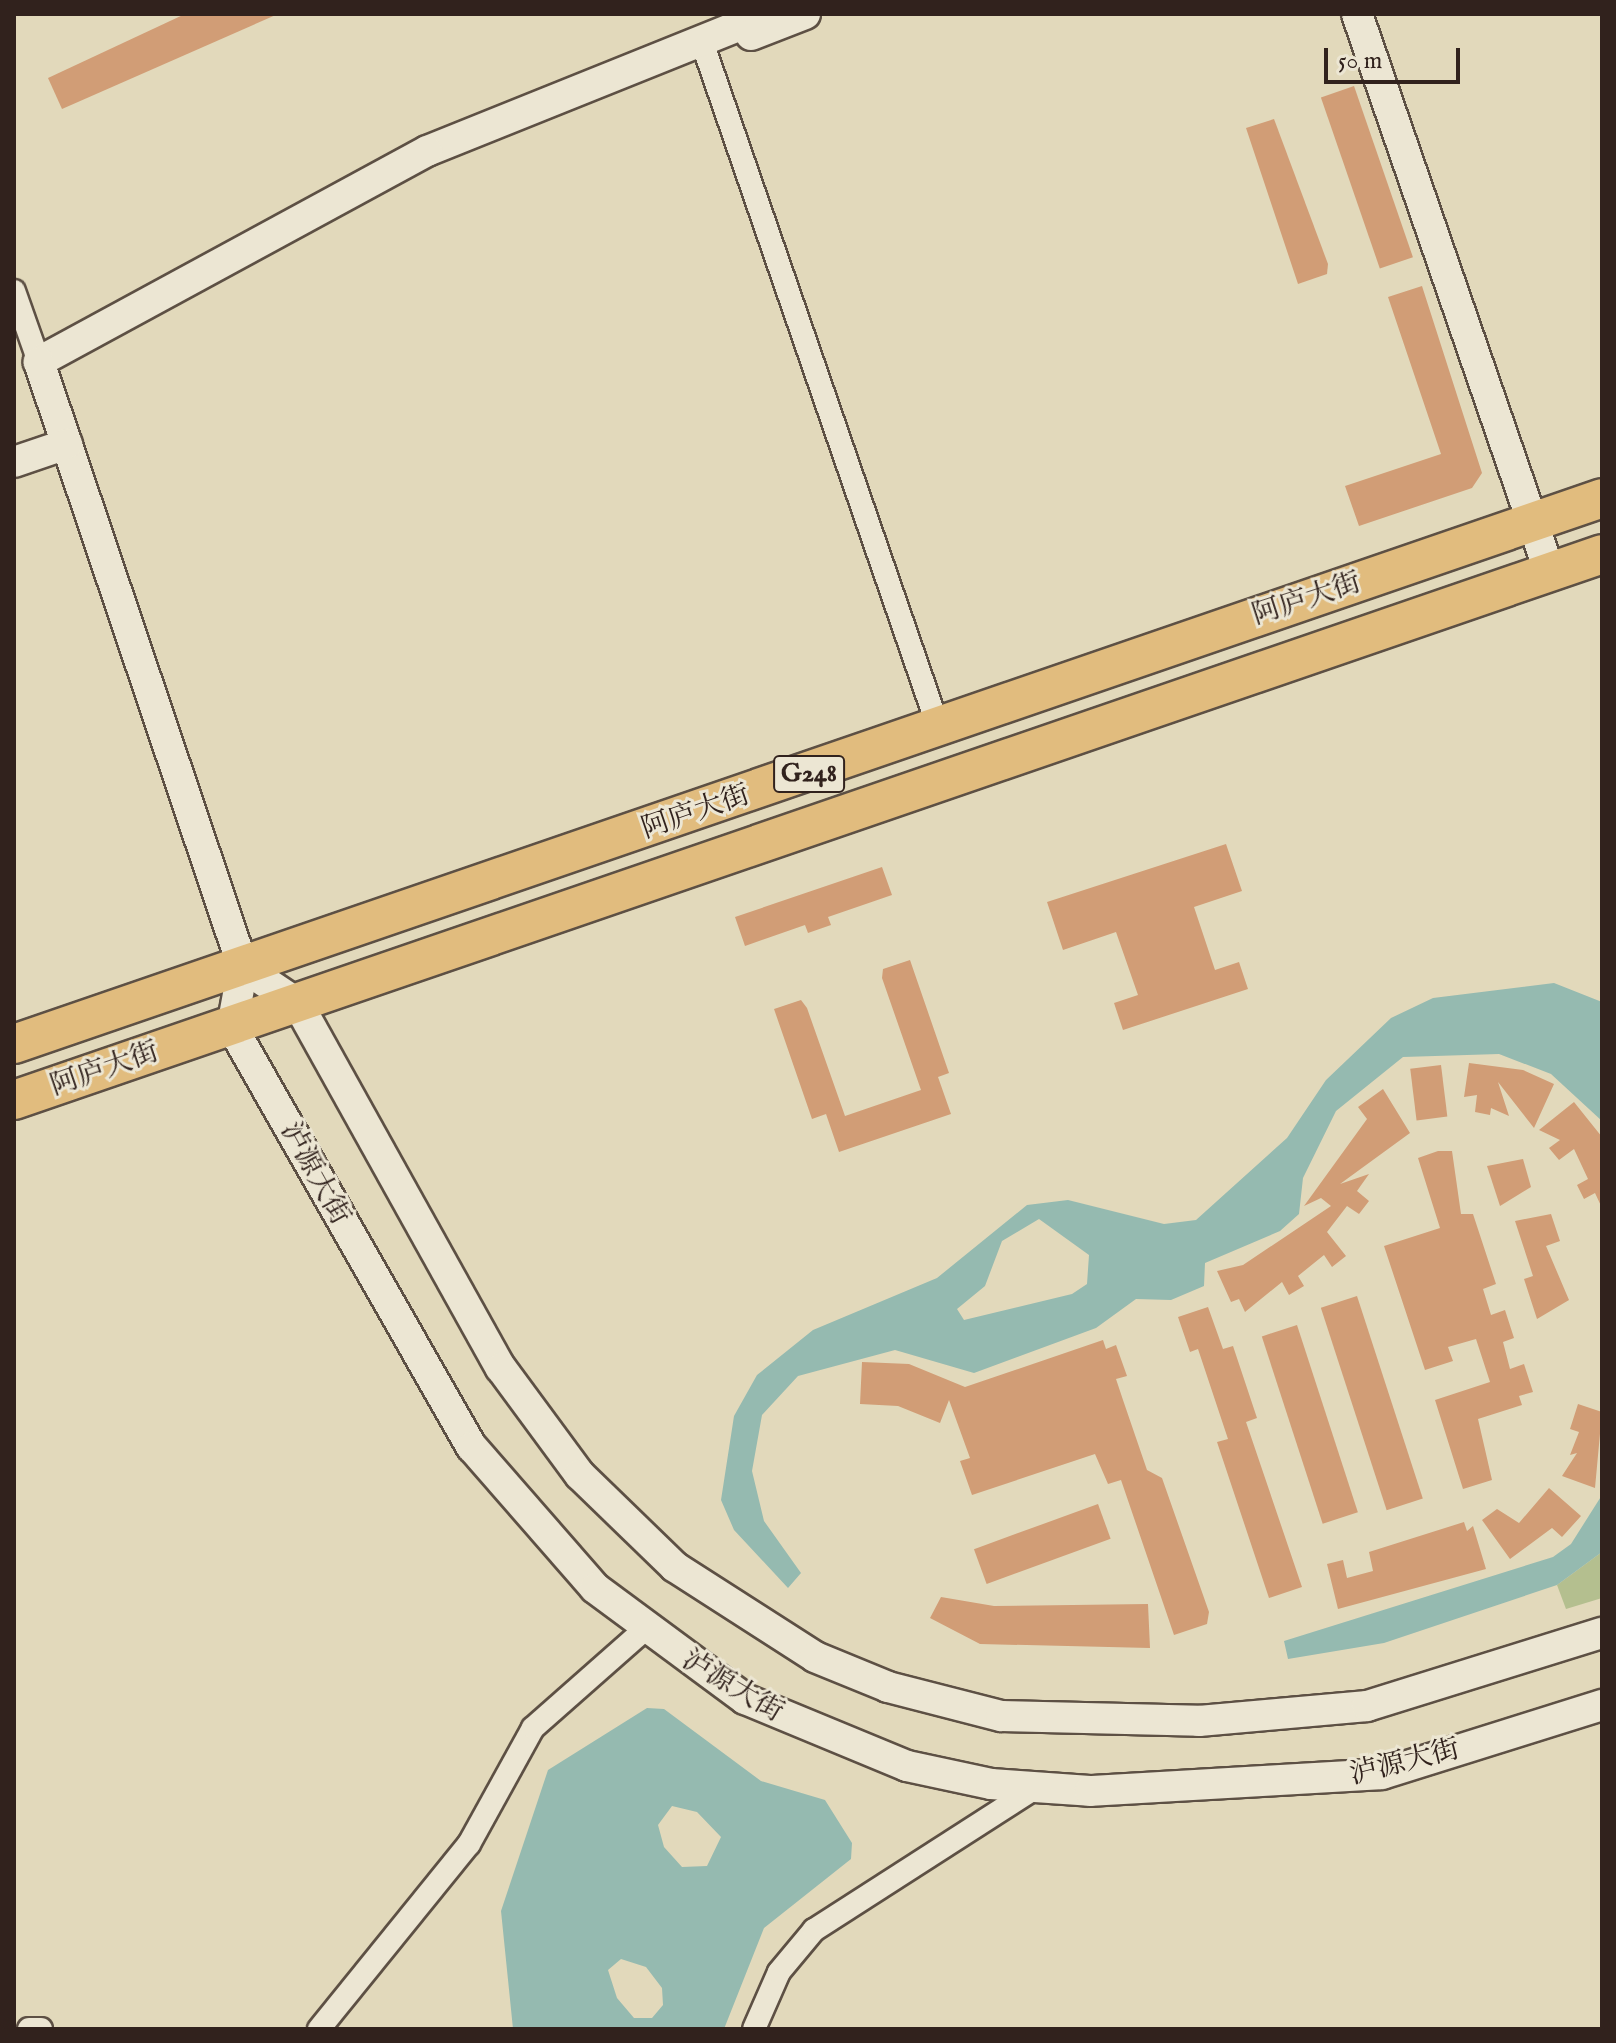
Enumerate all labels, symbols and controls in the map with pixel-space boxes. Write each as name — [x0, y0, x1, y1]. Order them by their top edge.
scale bar — [1328, 32, 1464, 82]
text: 50 m — [1338, 46, 1382, 77]
street label: 阿庐大街 — [1249, 567, 1365, 633]
road number: G248 — [773, 752, 845, 796]
street label: 阿庐大街 — [638, 779, 754, 847]
street label: 阿庐大街 — [47, 1036, 163, 1104]
street label: 泸源大街 — [272, 1117, 356, 1231]
street label: 泸源大街 — [675, 1644, 789, 1730]
street label: 泸源大街 — [1347, 1733, 1463, 1793]

